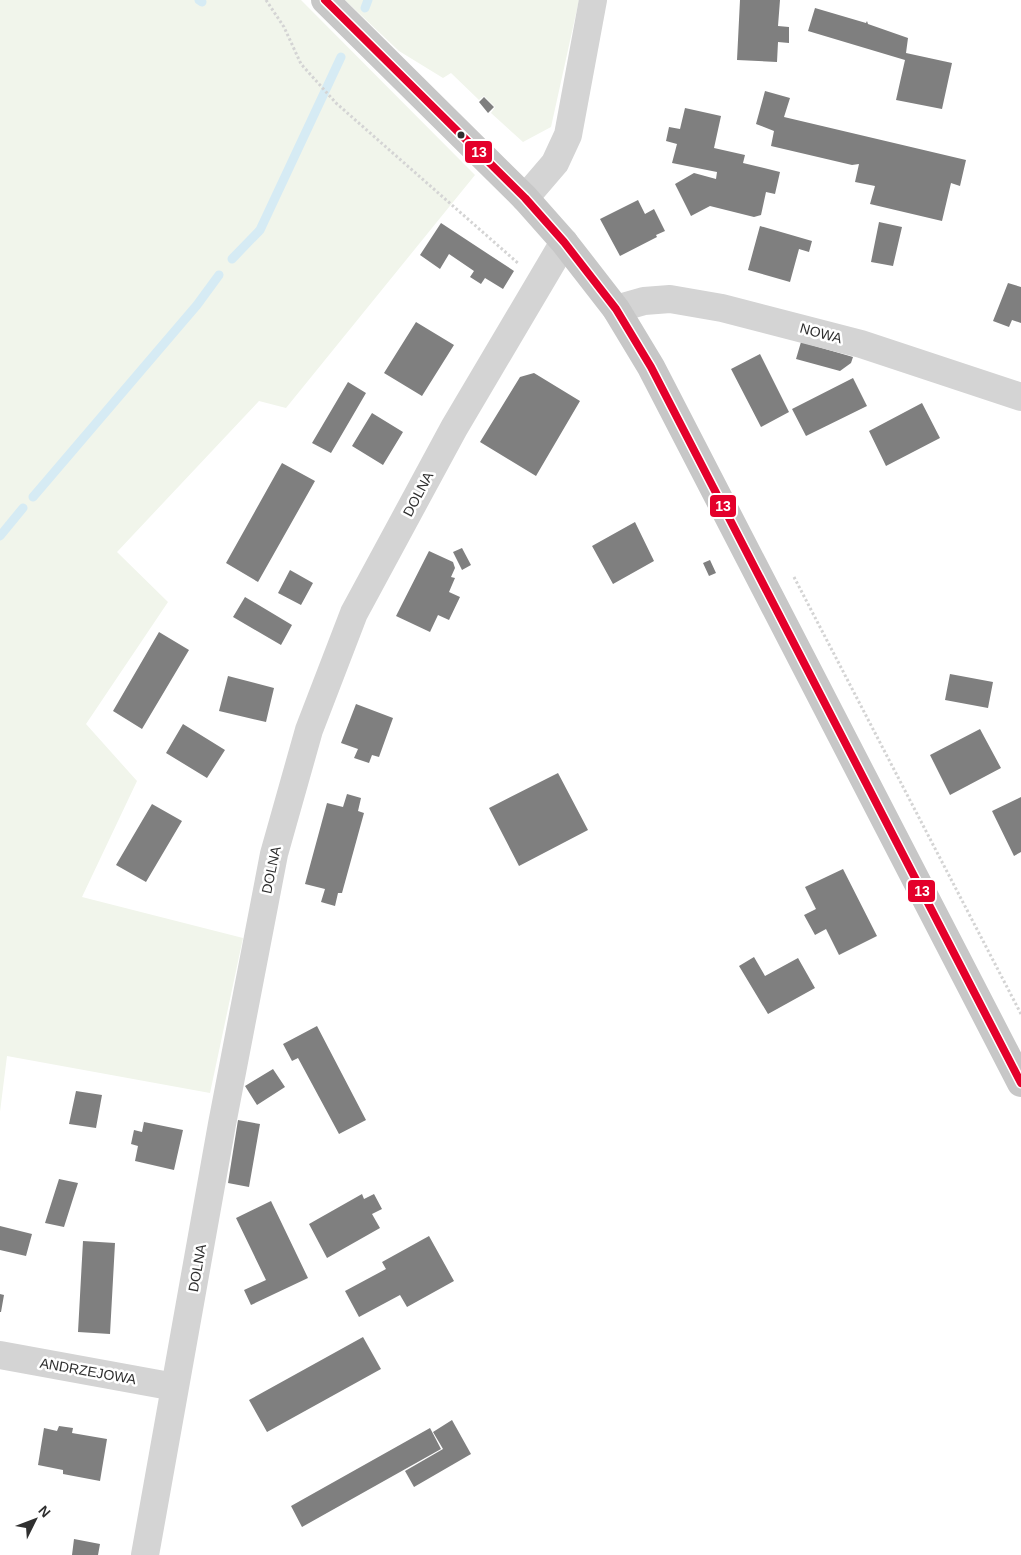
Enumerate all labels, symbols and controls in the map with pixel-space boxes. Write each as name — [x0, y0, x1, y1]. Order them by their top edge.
unlabelled marker — [456, 130, 466, 140]
line badge: 13 — [464, 140, 493, 164]
text: 13 — [471, 144, 487, 160]
street label: NOWA — [798, 320, 844, 346]
street label: DOLNA — [400, 468, 437, 519]
line badge: 13 — [709, 494, 737, 518]
text: 13 — [715, 498, 731, 514]
street label: DOLNA — [258, 844, 284, 895]
line badge: 13 — [907, 879, 936, 903]
text: 13 — [914, 883, 930, 899]
street label: DOLNA — [185, 1242, 209, 1293]
street label: ANDRZEJOWA — [39, 1355, 138, 1387]
north arrow — [10, 1495, 60, 1545]
text: N — [35, 1502, 54, 1520]

